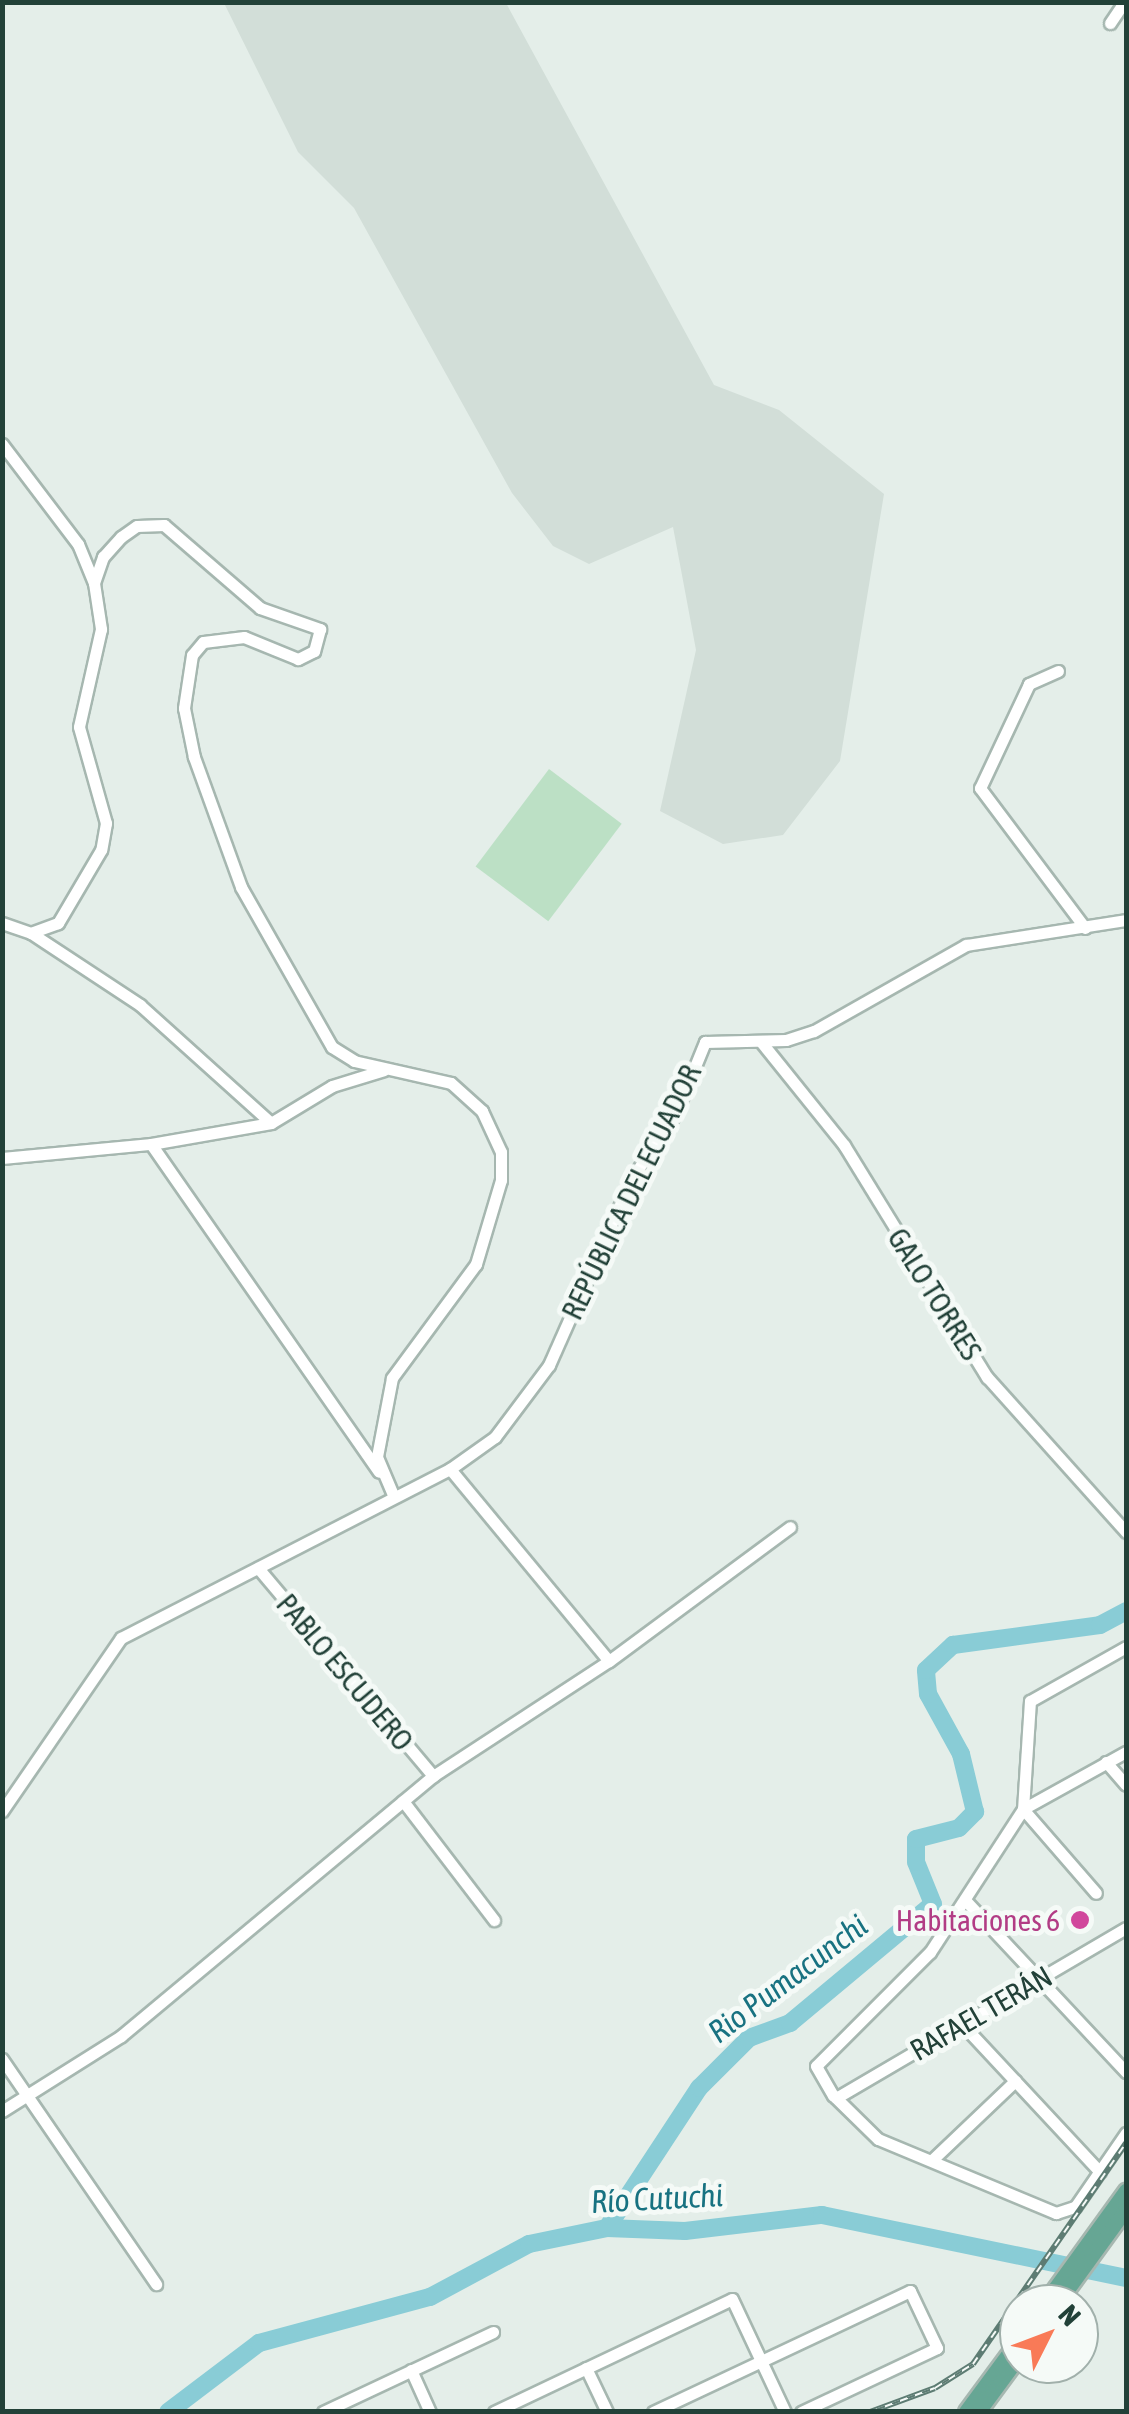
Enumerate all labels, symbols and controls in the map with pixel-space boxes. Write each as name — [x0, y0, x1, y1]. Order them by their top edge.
street label: REPÚBLICA DEL ECUADOR — [554, 1059, 708, 1325]
street label: GALO TORRES — [880, 1221, 990, 1367]
street label: PABLO ESCUDERO — [269, 1586, 421, 1758]
place label: Habitaciones 6 — [896, 1902, 1060, 1938]
water label: Rio Pumacunchi — [701, 1907, 875, 2051]
marker: Habitaciones 6 — [1069, 1909, 1091, 1931]
street label: RAFAEL TERÁN — [904, 1958, 1058, 2068]
water label: Río Cutuchi — [590, 2176, 724, 2222]
north arrow — [999, 2284, 1099, 2384]
text: N — [1052, 2298, 1087, 2332]

